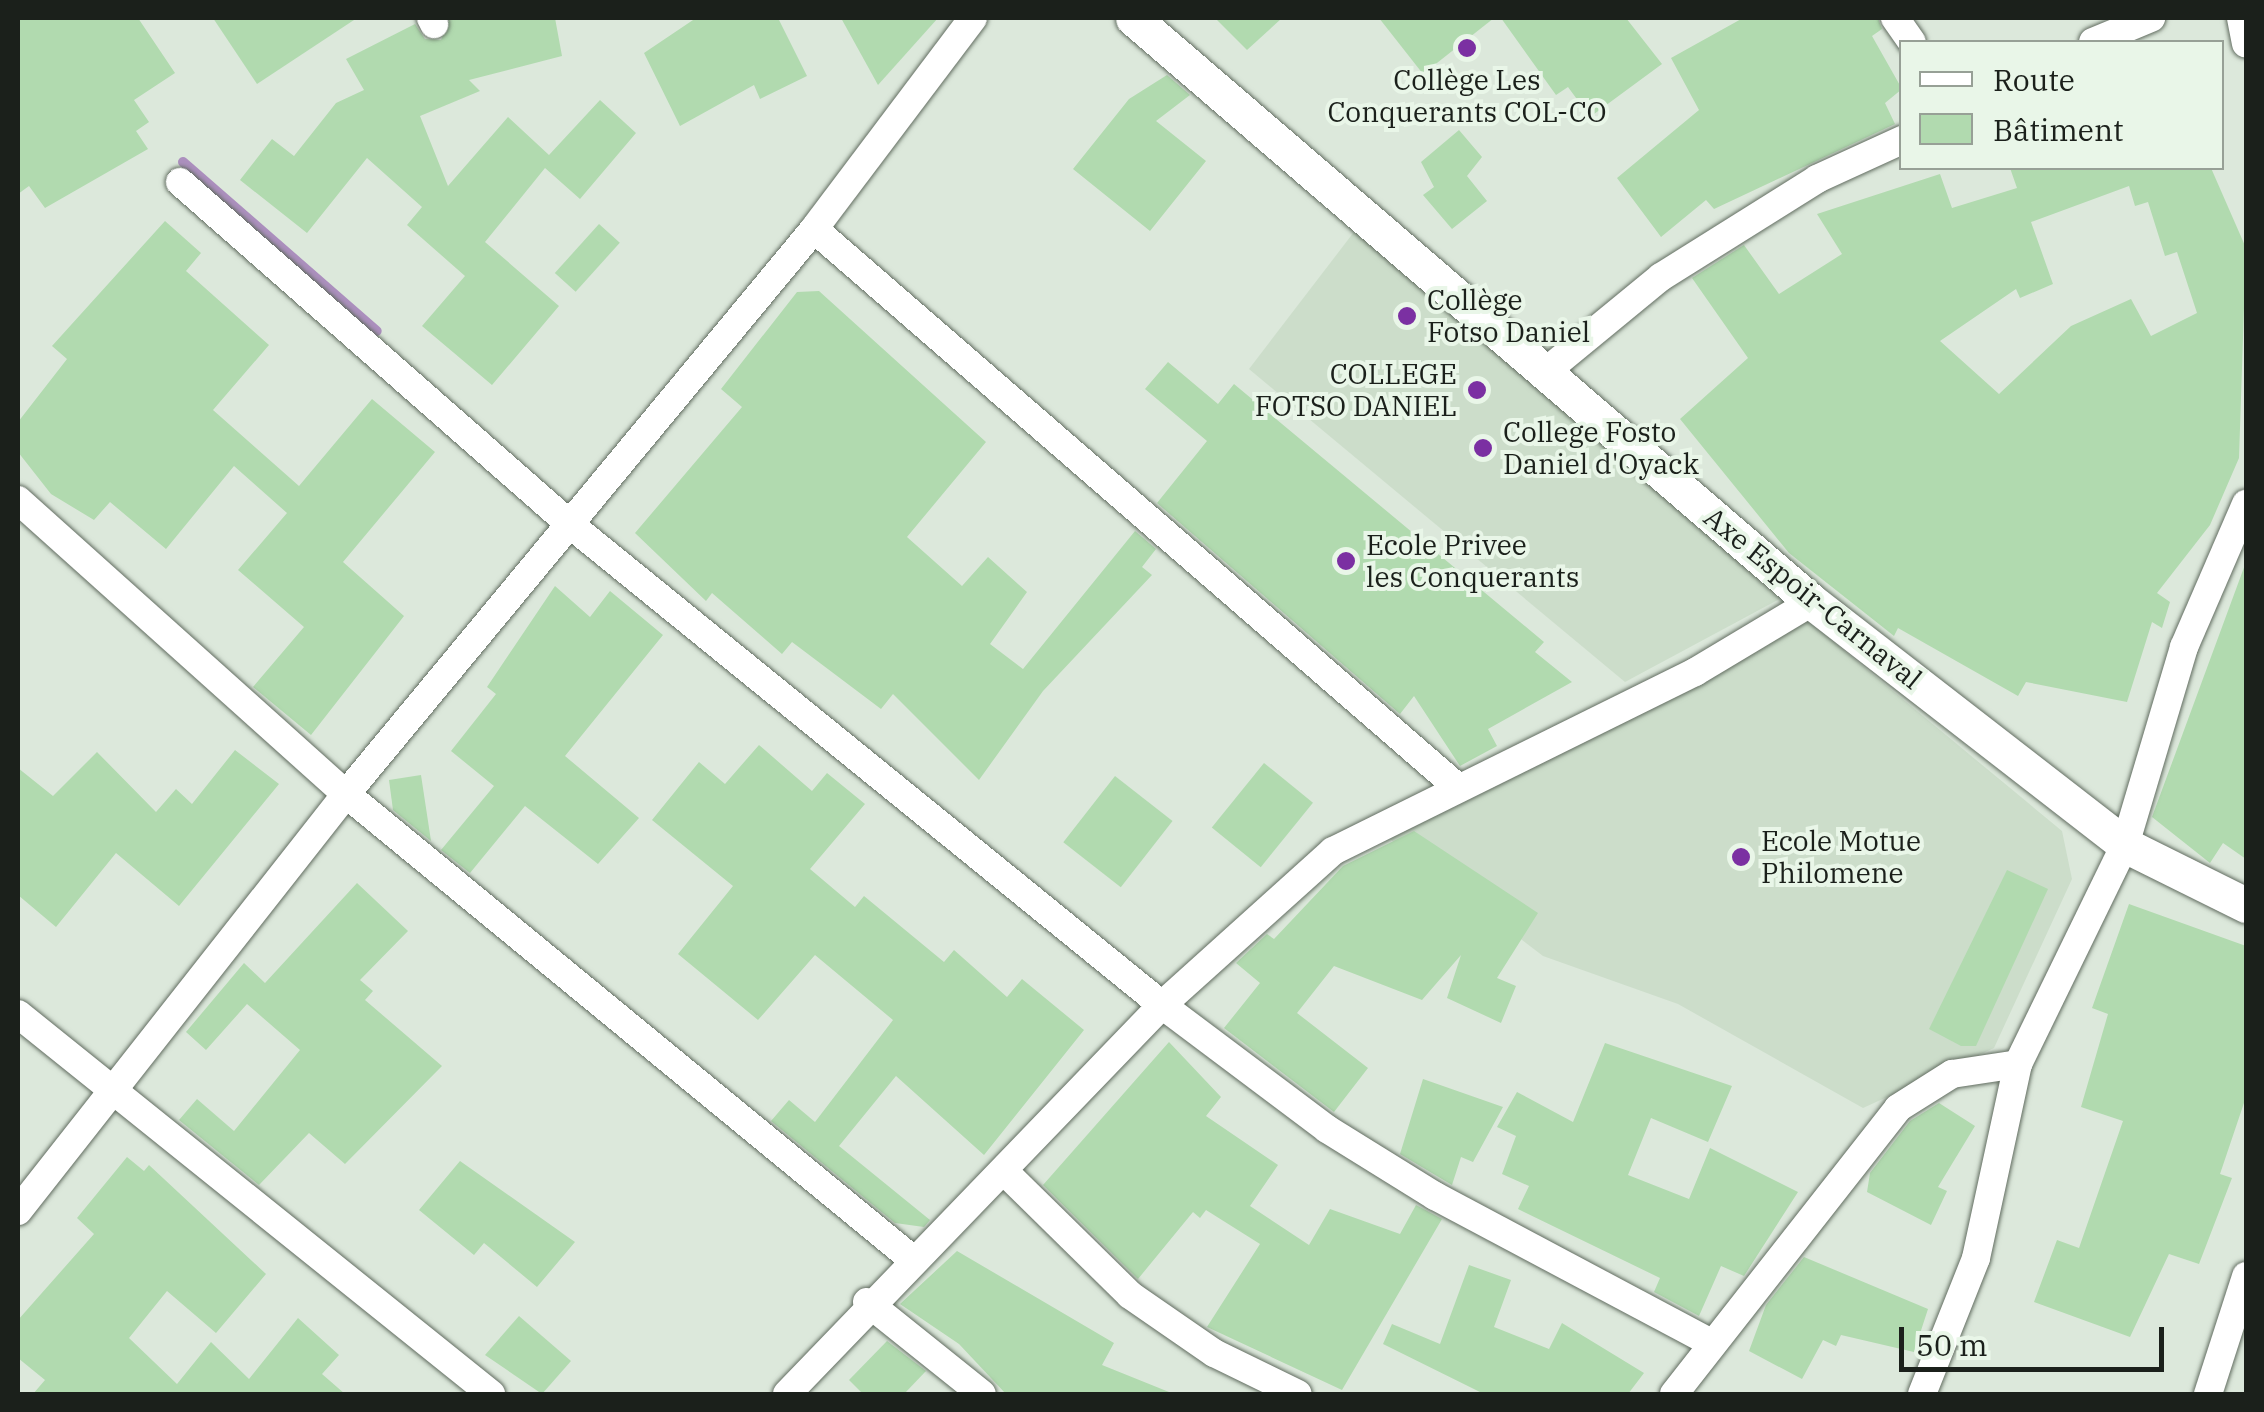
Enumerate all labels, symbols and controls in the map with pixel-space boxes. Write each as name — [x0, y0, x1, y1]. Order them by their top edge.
marker: Collège Les Conquerants COL-CO — [1456, 37, 1478, 59]
legend — [1899, 40, 2224, 170]
text: Route — [1993, 60, 2075, 99]
place label: Collège Les Conquerants COL-CO — [1327, 63, 1607, 129]
text: Bâtiment — [1993, 110, 2124, 149]
place label: Collège Fotso Daniel — [1427, 283, 1590, 349]
marker: Collège Fotso Daniel — [1396, 305, 1418, 327]
place label: COLLEGE FOTSO DANIEL — [1255, 357, 1457, 423]
marker: COLLEGE FOTSO DANIEL — [1466, 379, 1488, 401]
place label: College Fosto Daniel d'Oyack — [1503, 415, 1699, 481]
marker: College Fosto Daniel d'Oyack — [1472, 437, 1494, 459]
street label: Axe Espoir-Carnaval — [1698, 500, 1928, 696]
place label: Ecole Privee les Conquerants — [1366, 528, 1579, 594]
marker: Ecole Privee les Conquerants — [1335, 550, 1357, 572]
place label: Ecole Motue Philomene — [1761, 824, 1921, 890]
marker: Ecole Motue Philomene — [1730, 846, 1752, 868]
scale bar — [1904, 1307, 2169, 1369]
text: 50 m — [1916, 1325, 1988, 1364]

